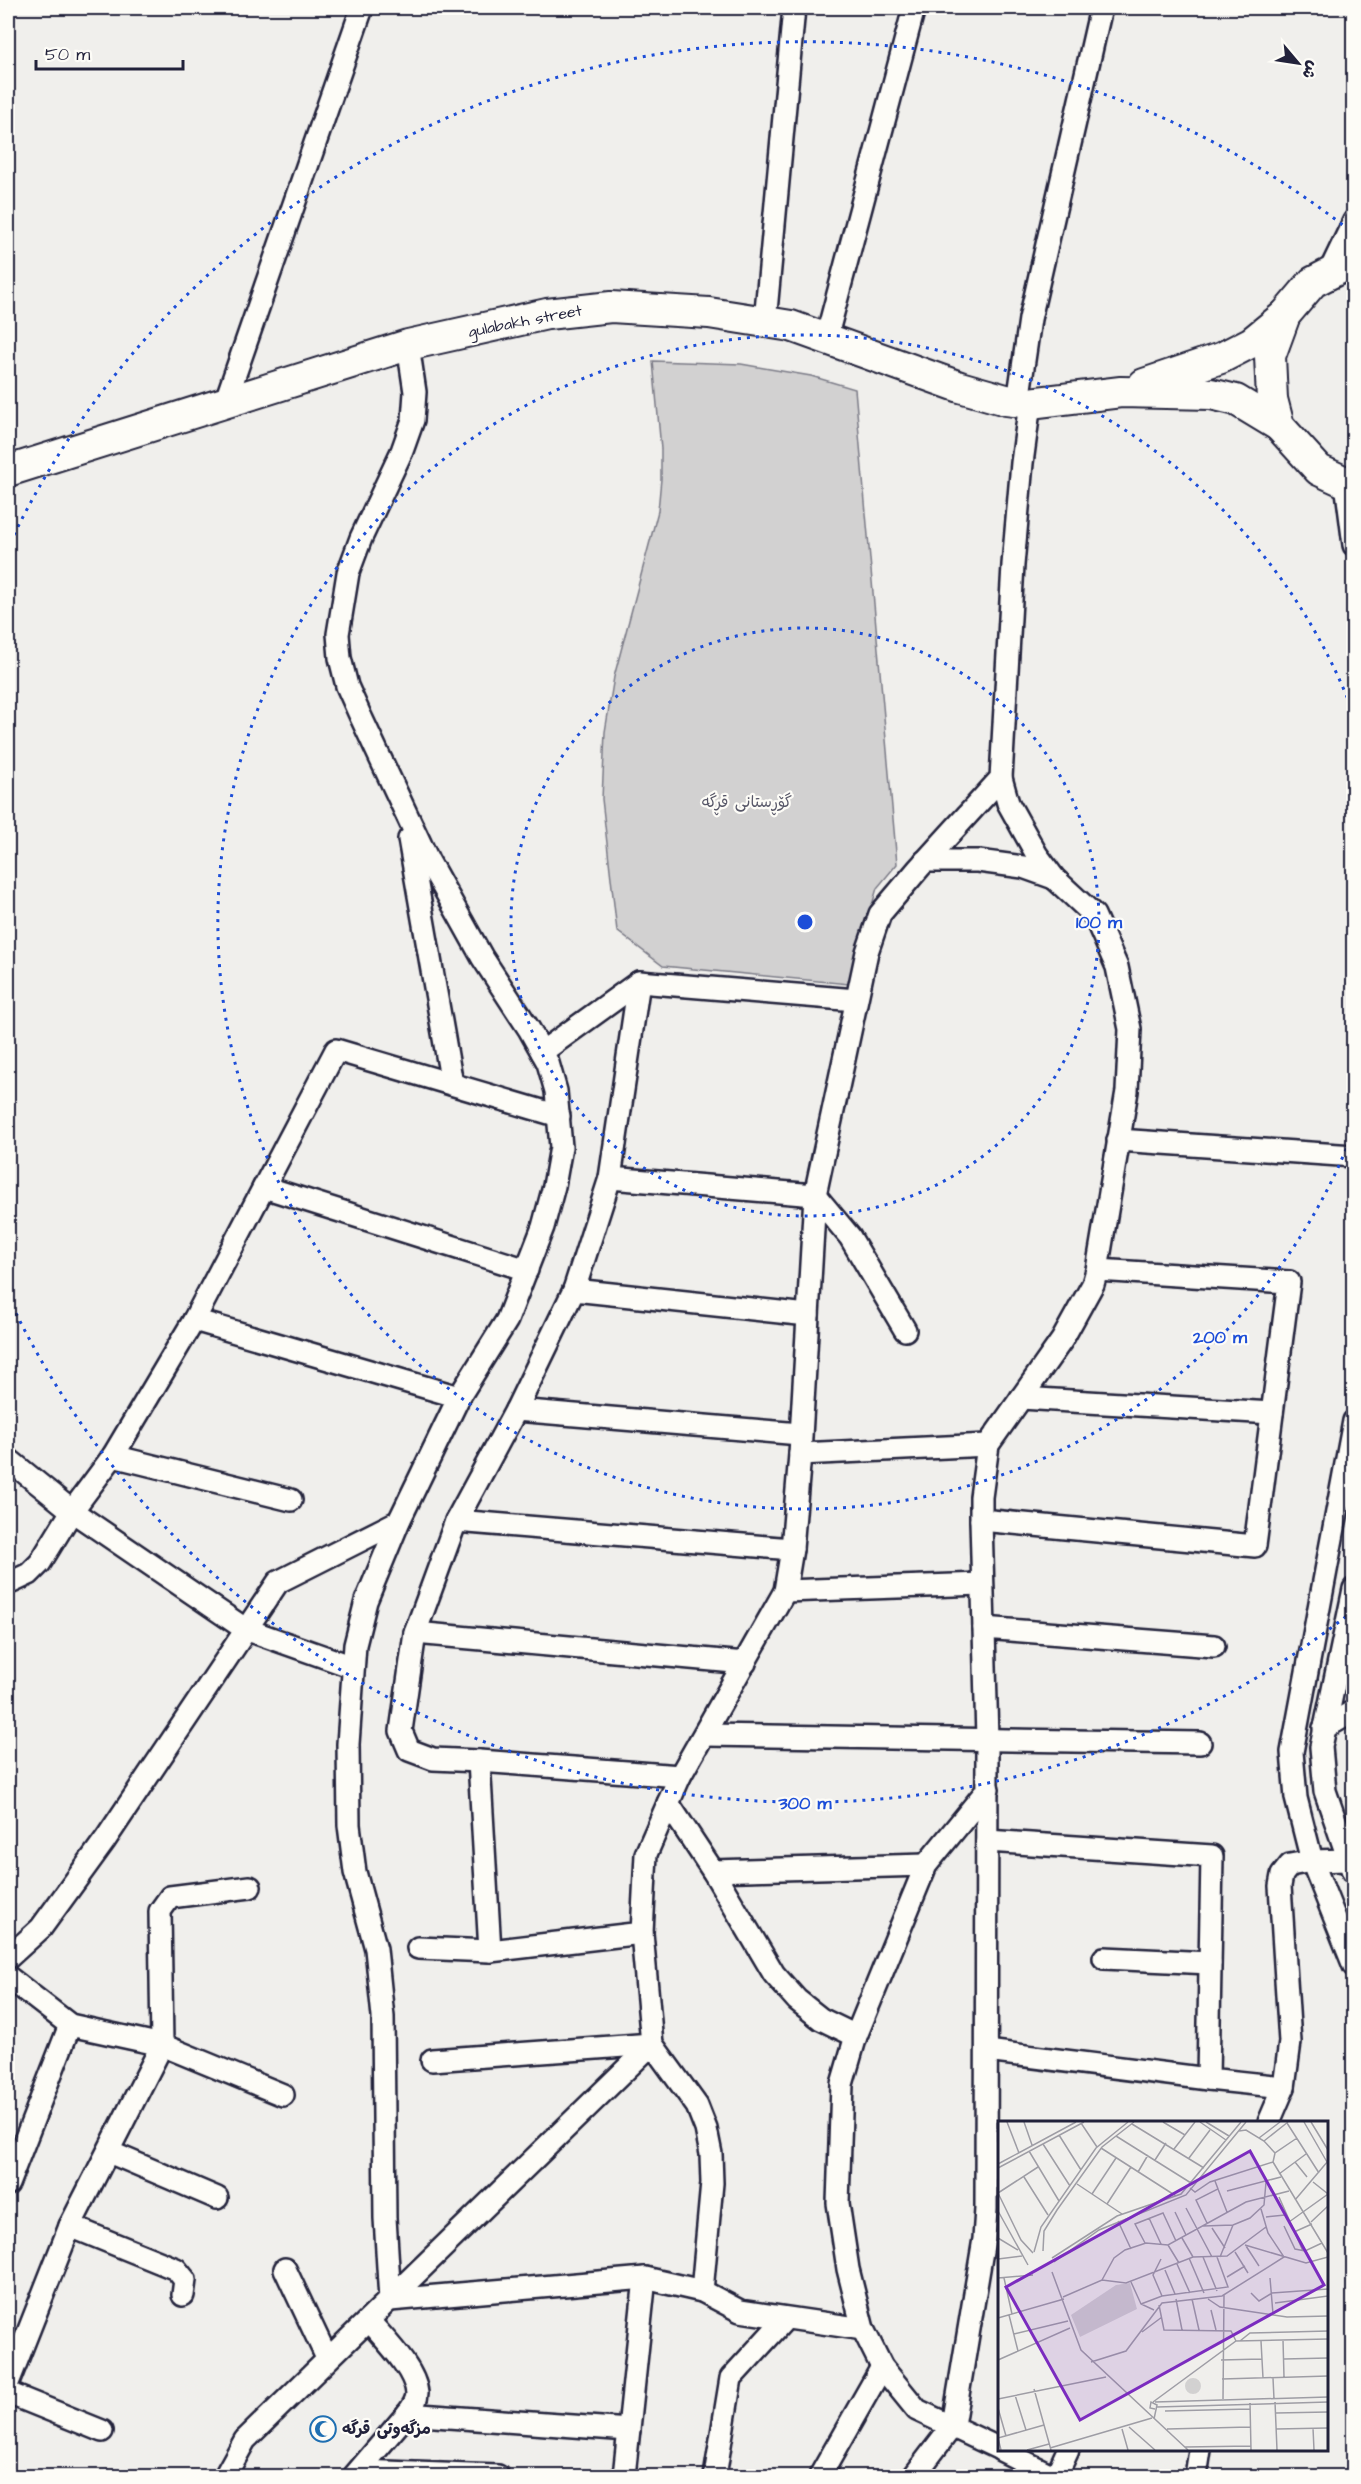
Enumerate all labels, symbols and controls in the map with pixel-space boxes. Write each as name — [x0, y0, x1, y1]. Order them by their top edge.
scale bar — [36, 33, 183, 71]
north arrow — [1268, 33, 1328, 93]
text: 50 m — [45, 42, 90, 67]
text: ش — [1296, 57, 1324, 83]
street label: gulabakh street — [466, 299, 584, 344]
park label: گۆڕستانی قڕگە — [702, 791, 792, 816]
text: 100 m — [1076, 910, 1123, 935]
centre of rings — [795, 912, 815, 932]
text: 200 m — [1192, 1325, 1248, 1350]
text: 300 m — [777, 1791, 833, 1816]
inset map — [998, 2121, 1328, 2451]
mosque icon: مزگەوتی قرگە — [308, 2414, 338, 2444]
place label: مزگەوتی قرگە — [342, 2418, 431, 2440]

